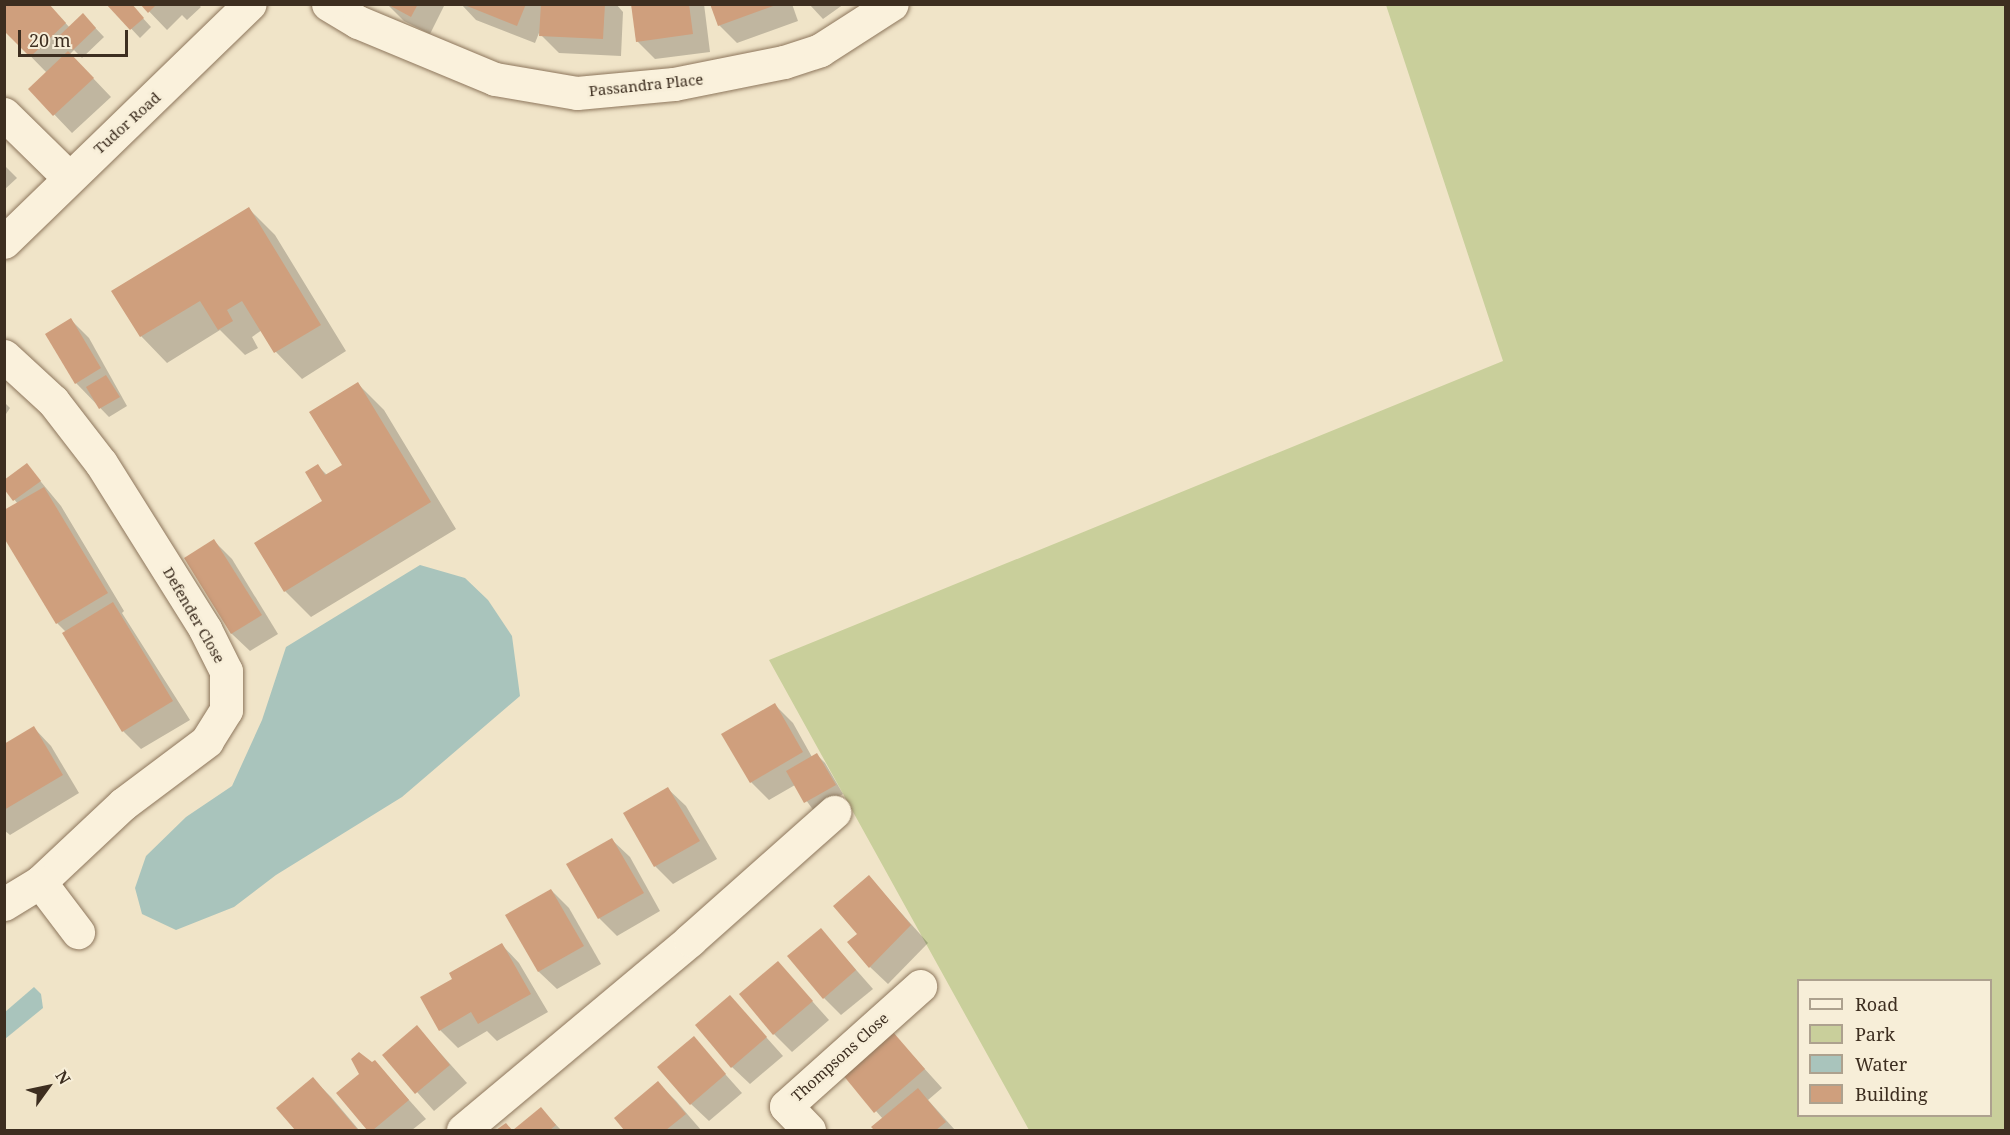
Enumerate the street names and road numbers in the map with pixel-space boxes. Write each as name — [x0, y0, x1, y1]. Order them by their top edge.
street label: Passandra Place — [588, 70, 704, 100]
street label: Tudor Road — [90, 88, 164, 158]
street label: Defender Close — [159, 564, 229, 666]
street label: Thompsons Close — [788, 1009, 892, 1105]

